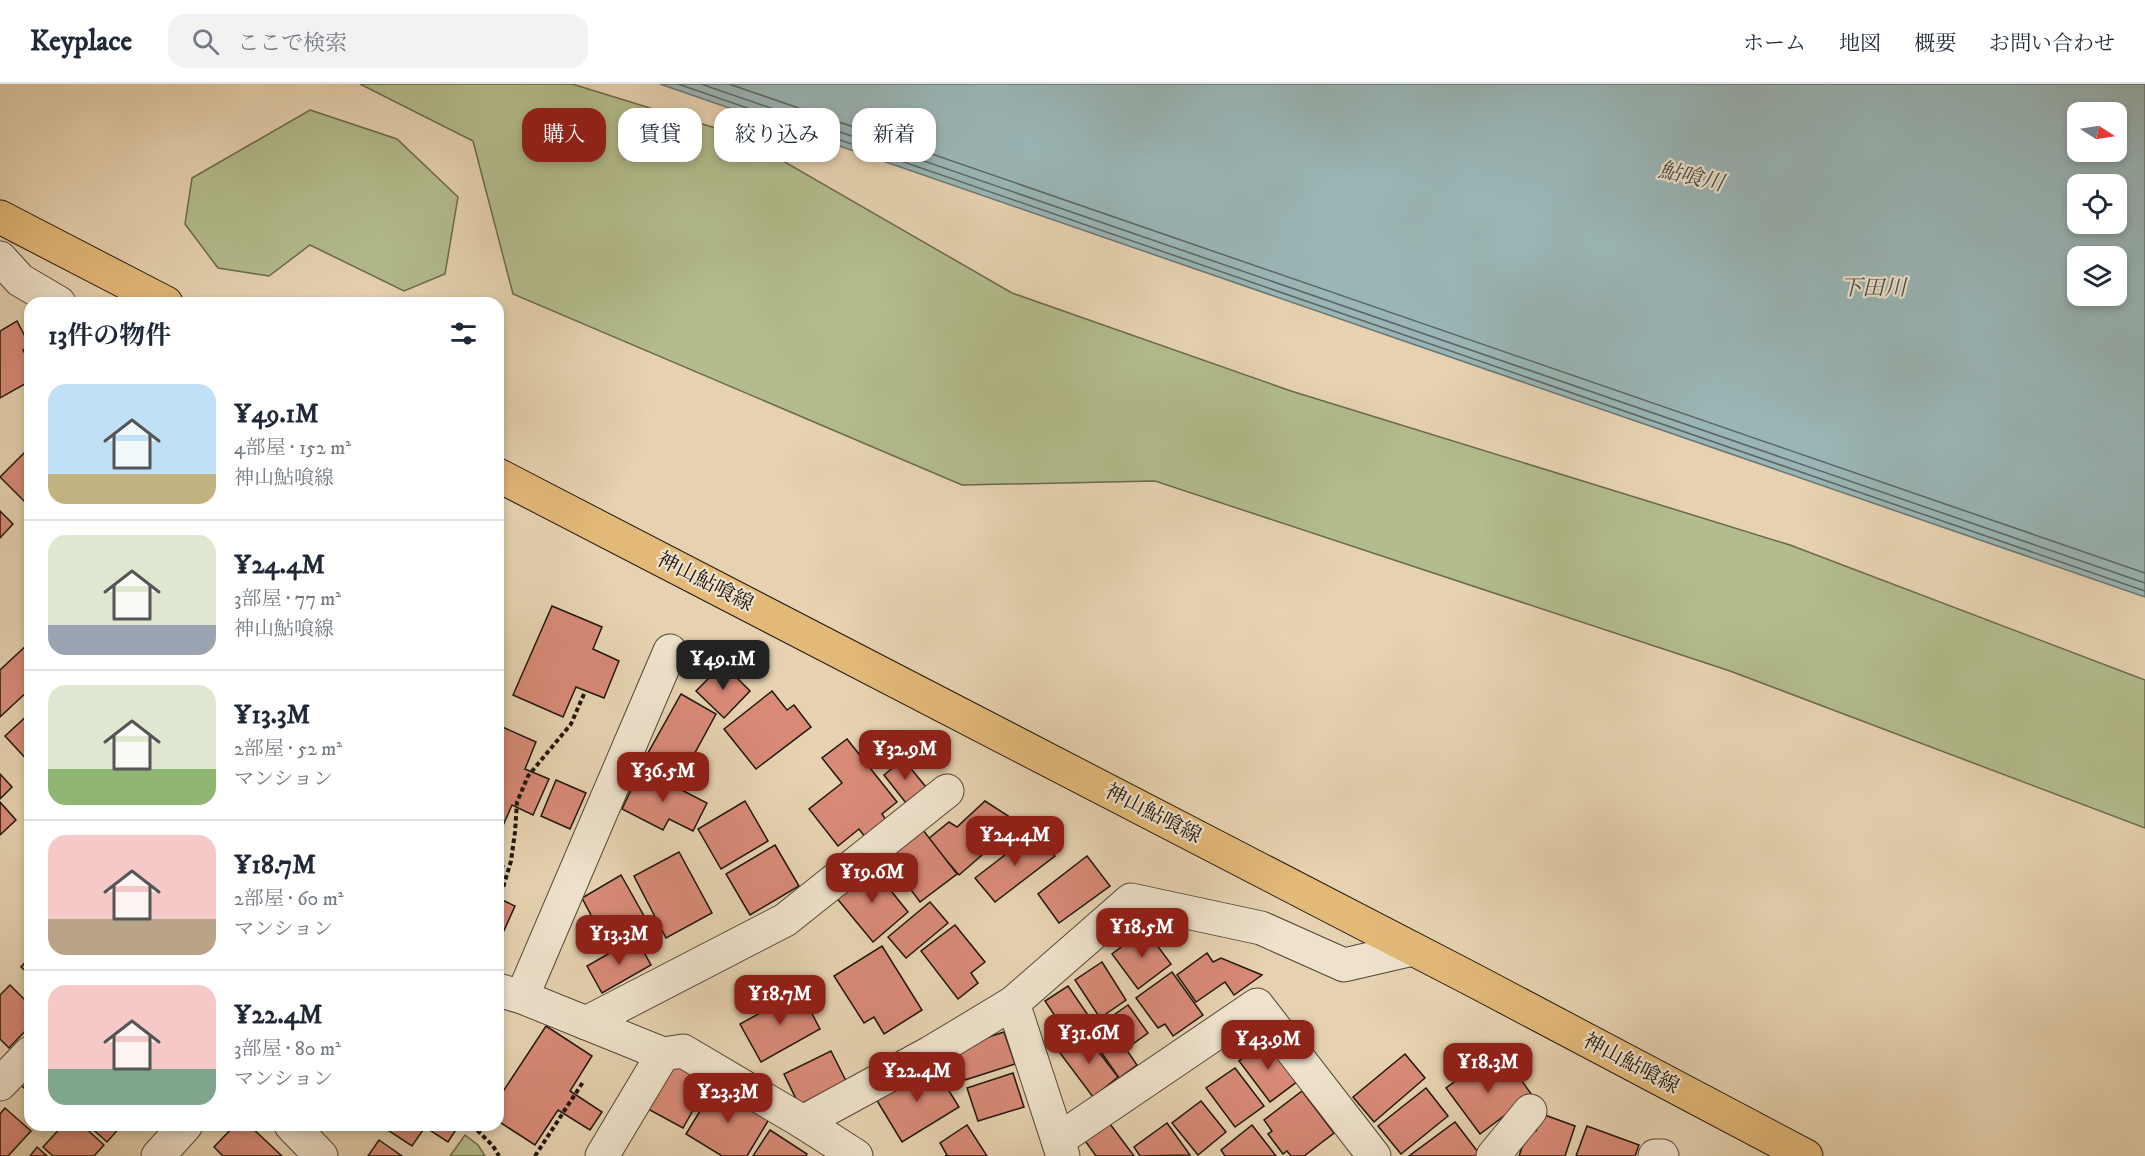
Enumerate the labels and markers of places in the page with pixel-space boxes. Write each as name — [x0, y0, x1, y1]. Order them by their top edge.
pin: ¥49.1M — [674, 640, 772, 691]
pin: ¥32.9M — [856, 730, 954, 781]
pin: ¥36.5M — [614, 752, 712, 803]
pin: ¥24.4M — [966, 816, 1064, 867]
pin: ¥19.6M — [823, 853, 921, 904]
pin: ¥18.5M — [1093, 908, 1191, 959]
pin: ¥13.3M — [570, 915, 668, 966]
pin: ¥18.7M — [731, 975, 829, 1026]
pin: ¥31.6M — [1040, 1014, 1138, 1065]
pin: ¥43.9M — [1219, 1020, 1317, 1071]
pin: ¥18.3M — [1439, 1043, 1537, 1094]
pin: ¥22.4M — [868, 1052, 966, 1103]
pin: ¥23.3M — [679, 1073, 777, 1124]

